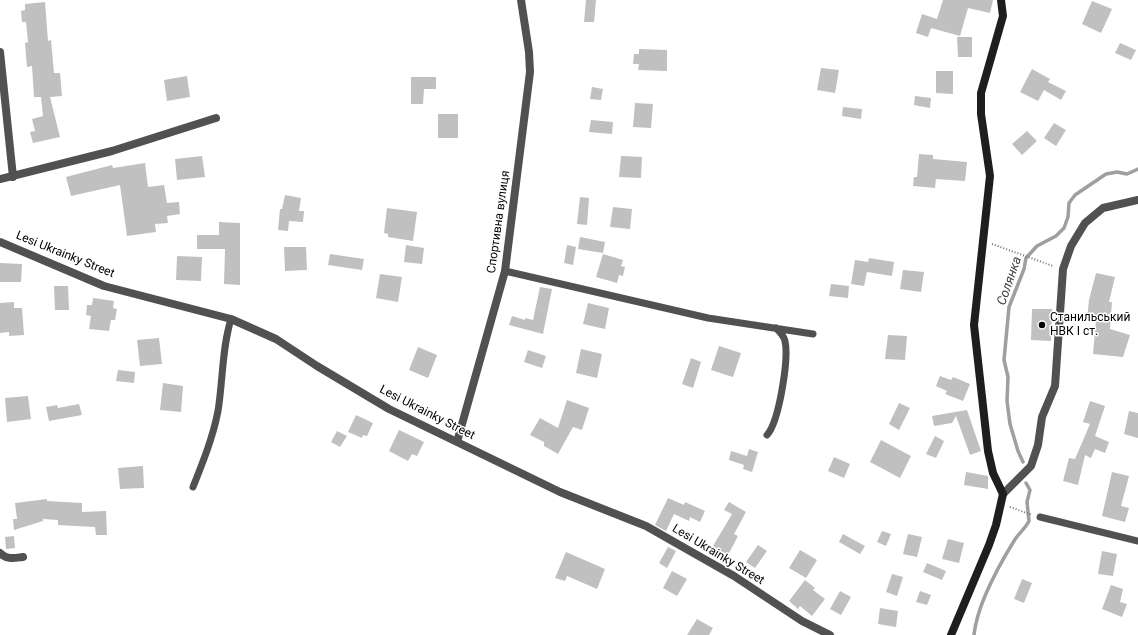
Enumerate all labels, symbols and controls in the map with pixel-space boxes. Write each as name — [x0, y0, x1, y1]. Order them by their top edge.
street label: Спортивна вулиця — [485, 170, 513, 274]
street label: Lesi Ukrainky Street — [14, 229, 116, 281]
water label: Солянка — [994, 255, 1026, 307]
place label: Станильський НВК І ст. — [1050, 311, 1130, 339]
marker: Станильський НВК І ст. — [1037, 320, 1047, 330]
street label: Lesi Ukrainky Street — [377, 383, 477, 443]
street label: Lesi Ukrainky Street — [669, 522, 767, 588]

